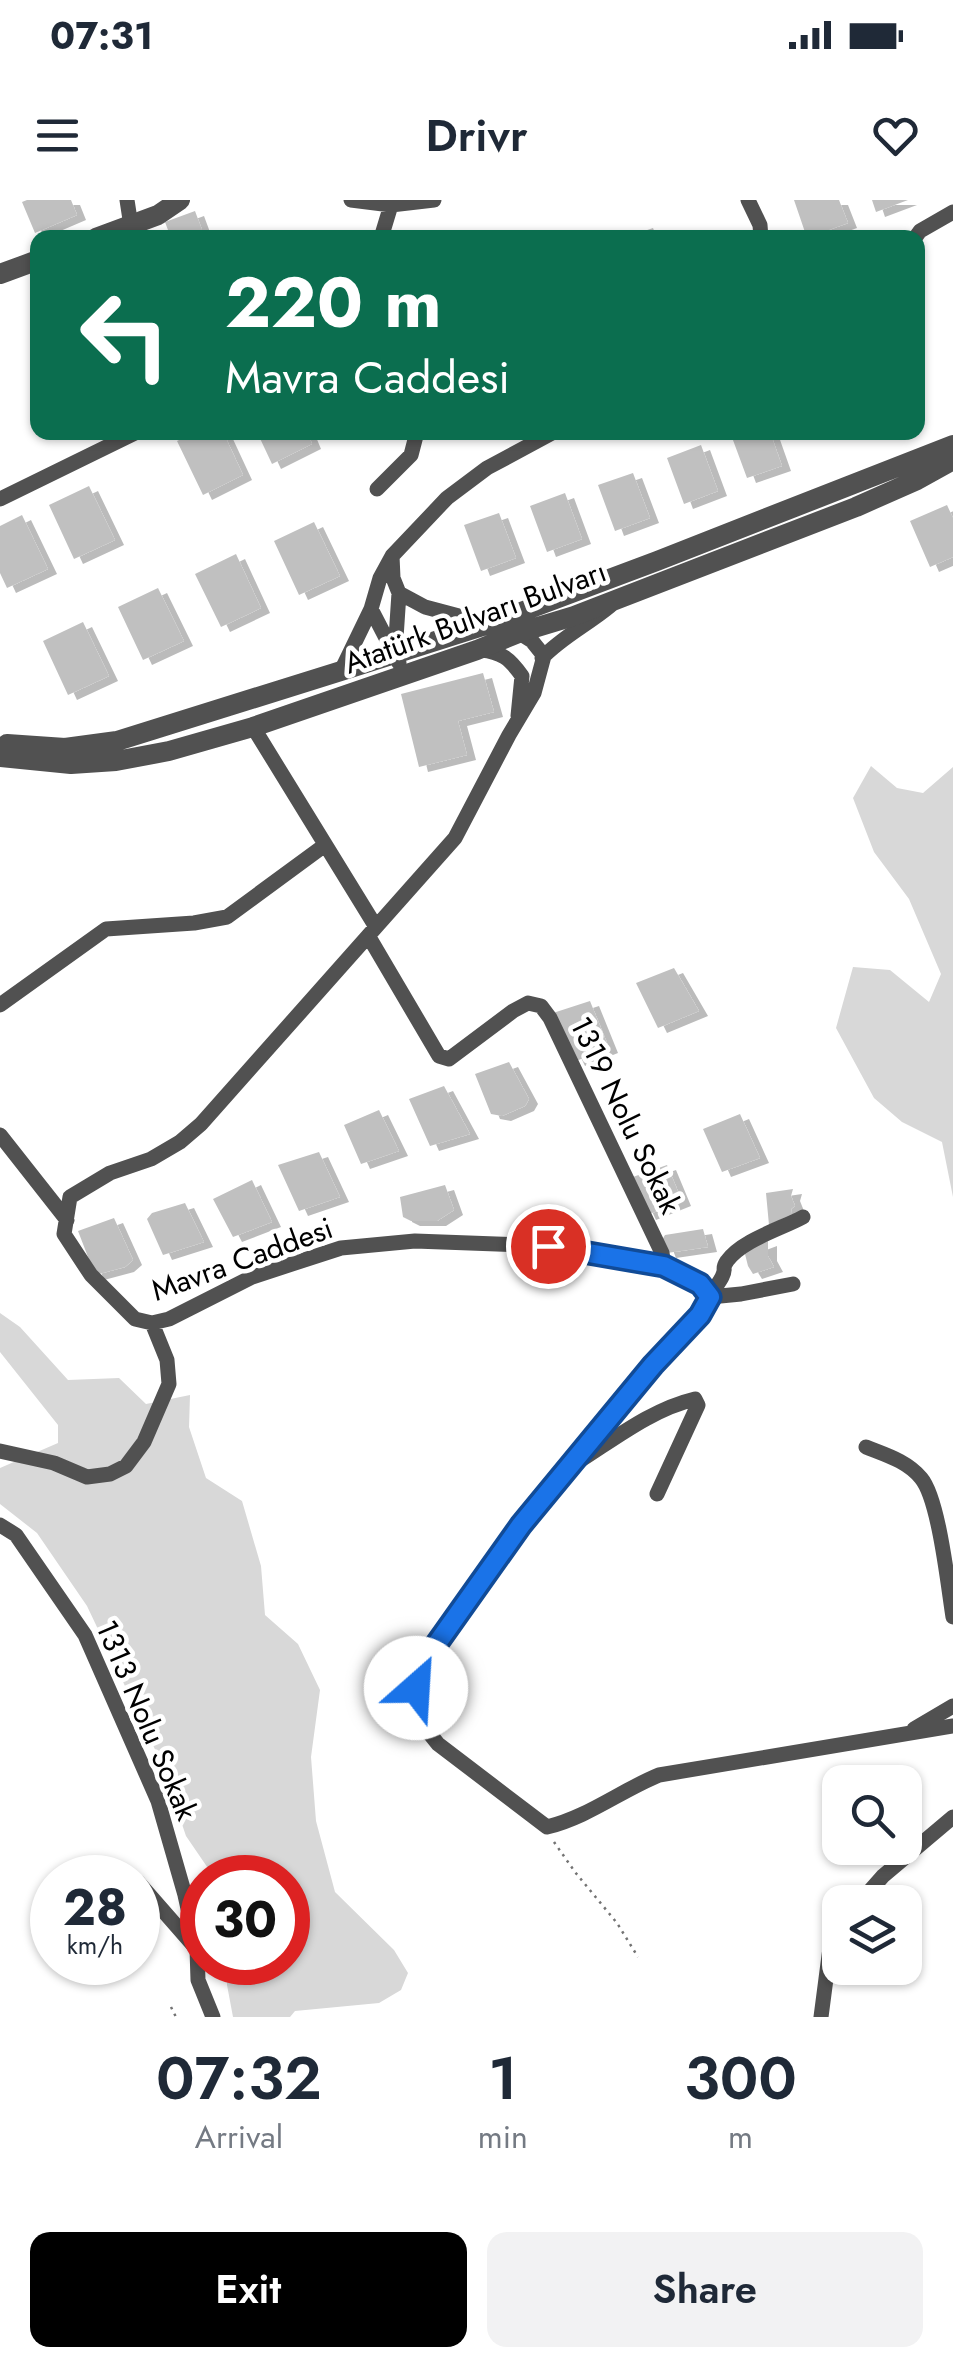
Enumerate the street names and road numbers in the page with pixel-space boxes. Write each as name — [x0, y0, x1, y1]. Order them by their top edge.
street label: Atatürk Bulvarı Bulvarı — [338, 550, 612, 684]
street label: 1319 Nolu Sokak — [560, 1009, 693, 1222]
street label: Mavra Caddesi — [145, 1206, 339, 1312]
street label: 1313 Nolu Sokak — [85, 1613, 209, 1827]

